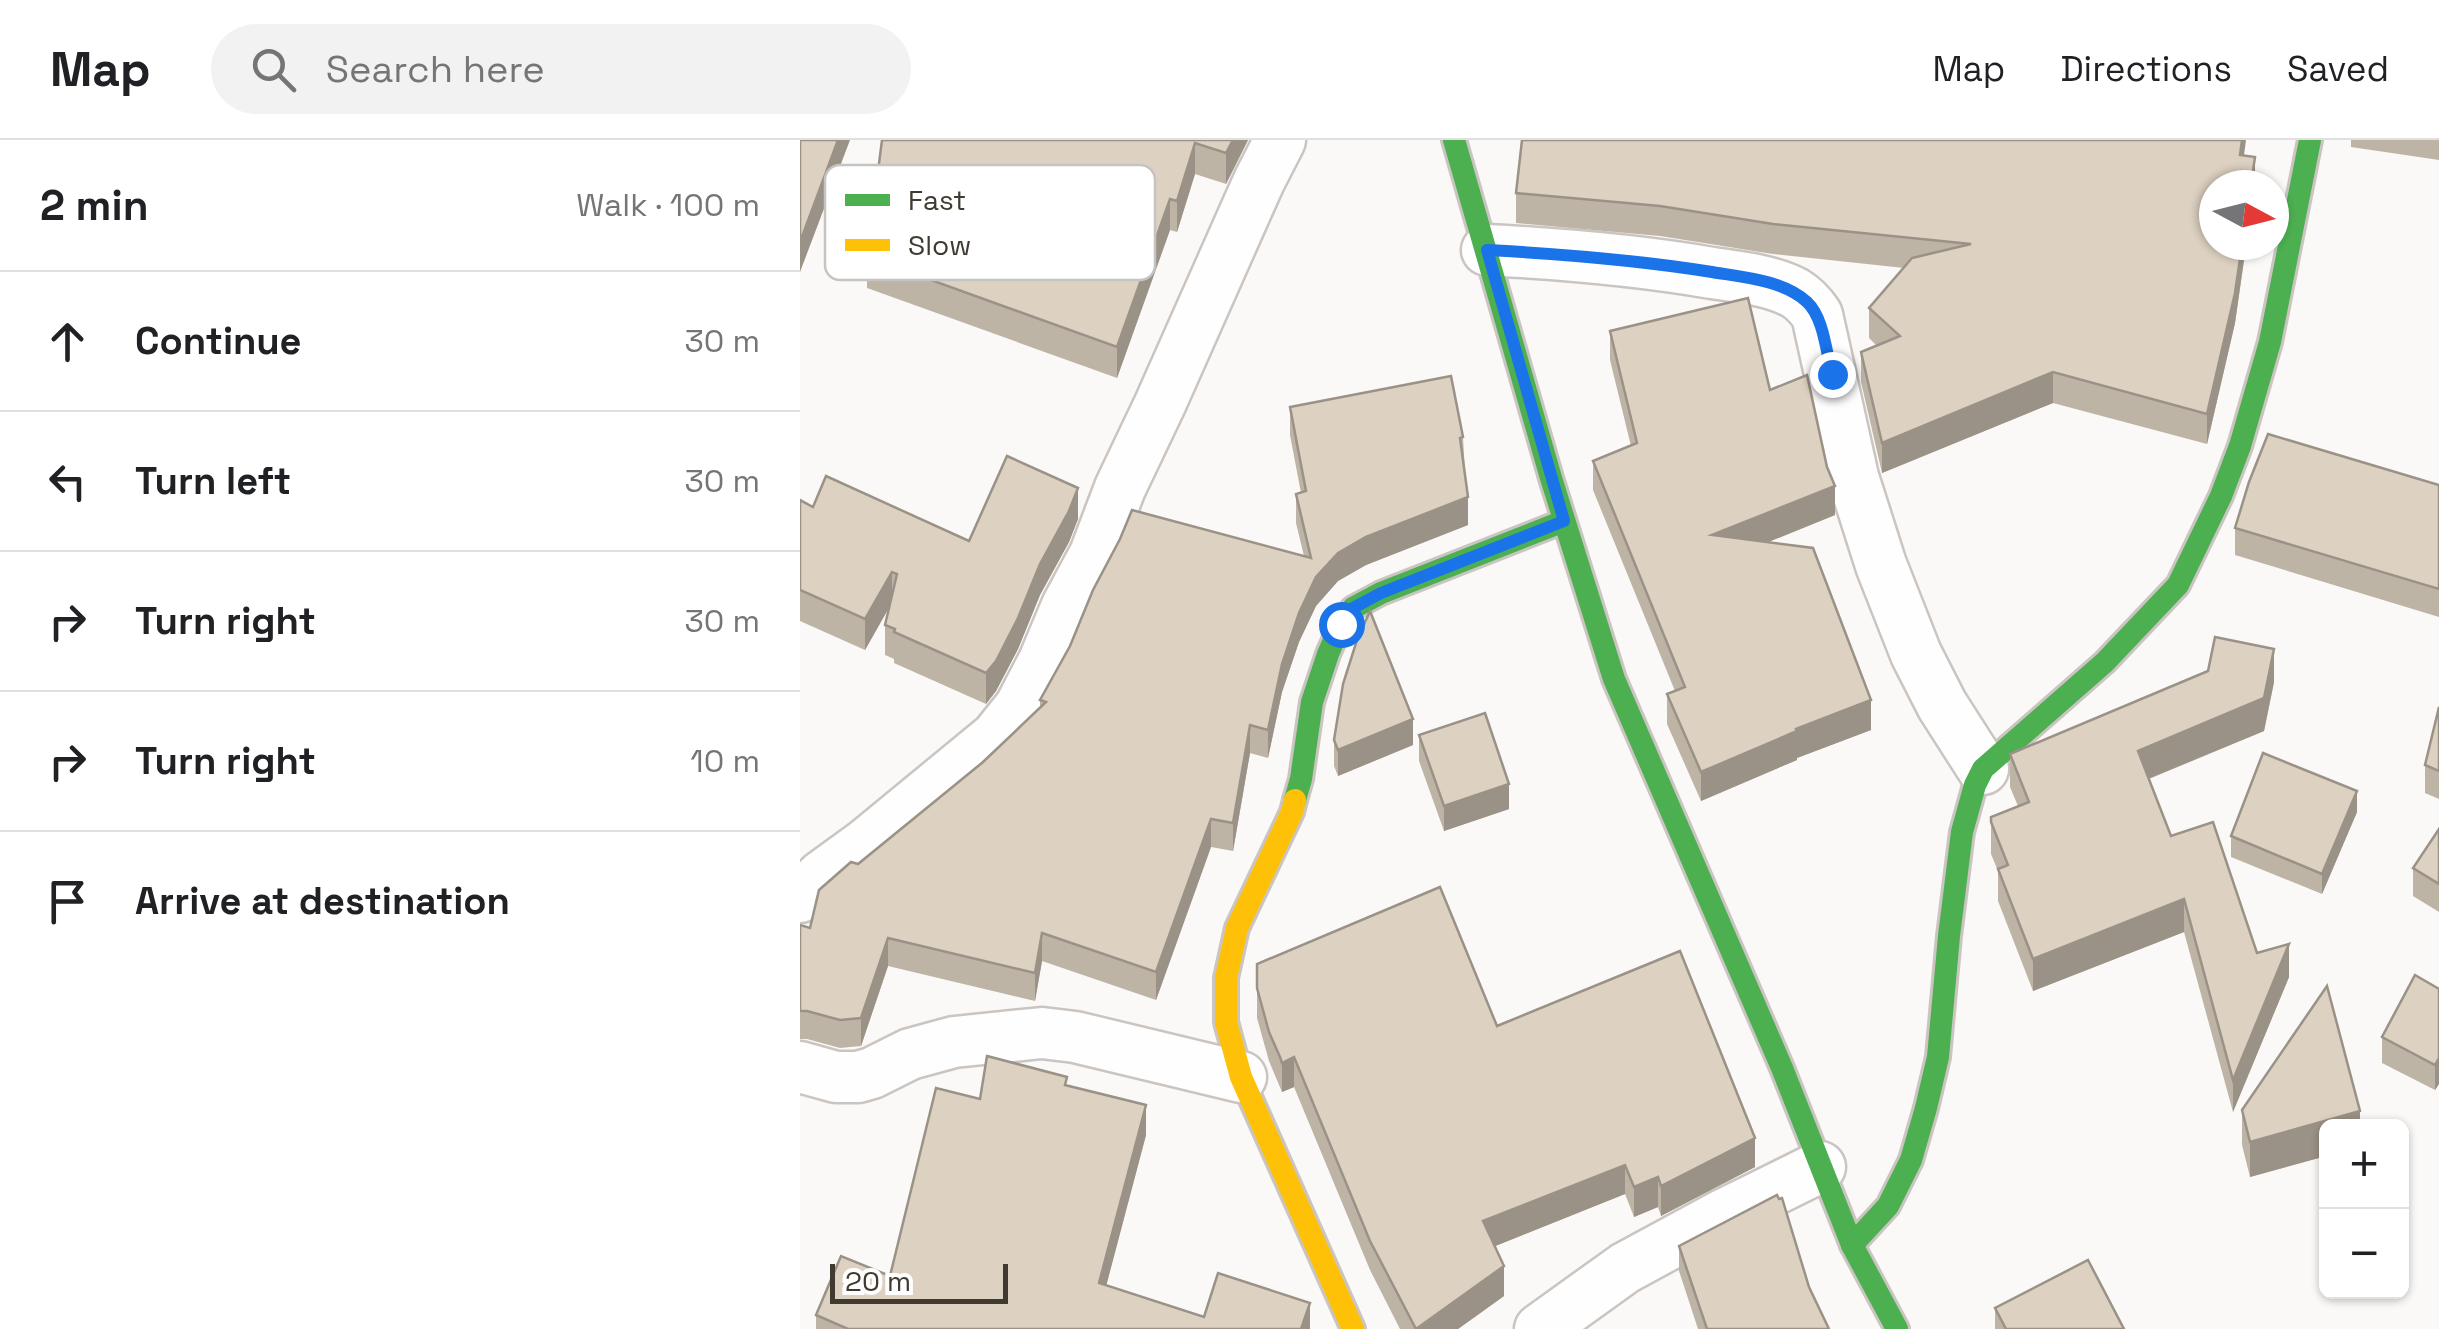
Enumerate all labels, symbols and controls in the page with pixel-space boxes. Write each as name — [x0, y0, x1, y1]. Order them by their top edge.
search box — [211, 24, 911, 114]
text: Map — [50, 39, 151, 100]
icon: search — [246, 42, 301, 97]
text: Search here — [326, 45, 545, 93]
text: Map — [1932, 47, 2005, 91]
text: Directions — [2060, 47, 2232, 91]
text: Saved — [2287, 47, 2389, 91]
legend — [825, 165, 1155, 280]
north arrow — [2199, 170, 2289, 260]
text: 2 min — [40, 179, 149, 232]
text: Fast — [908, 182, 966, 218]
text: Walk · 100 m — [576, 185, 760, 225]
text: Slow — [908, 227, 971, 263]
icon: ahead — [40, 314, 95, 369]
text: Continue — [135, 317, 301, 365]
text: 30 m — [684, 321, 760, 361]
route end — [1810, 352, 1856, 398]
icon: left — [40, 454, 95, 509]
text: Turn left — [135, 457, 291, 505]
text: 30 m — [684, 461, 760, 501]
icon: right — [40, 594, 95, 649]
text: Turn right — [135, 597, 316, 645]
text: 30 m — [684, 601, 760, 641]
route start — [1319, 602, 1365, 648]
icon: right — [40, 734, 95, 789]
text: Turn right — [135, 737, 316, 785]
text: 10 m — [690, 741, 760, 781]
icon: arrive — [40, 874, 95, 929]
text: Arrive at destination — [135, 877, 510, 925]
map controls — [2319, 1119, 2409, 1299]
button: + — [2319, 1119, 2409, 1209]
button: − — [2319, 1209, 2409, 1299]
scale bar — [830, 1259, 1008, 1304]
text: 20 m — [845, 1263, 911, 1299]

